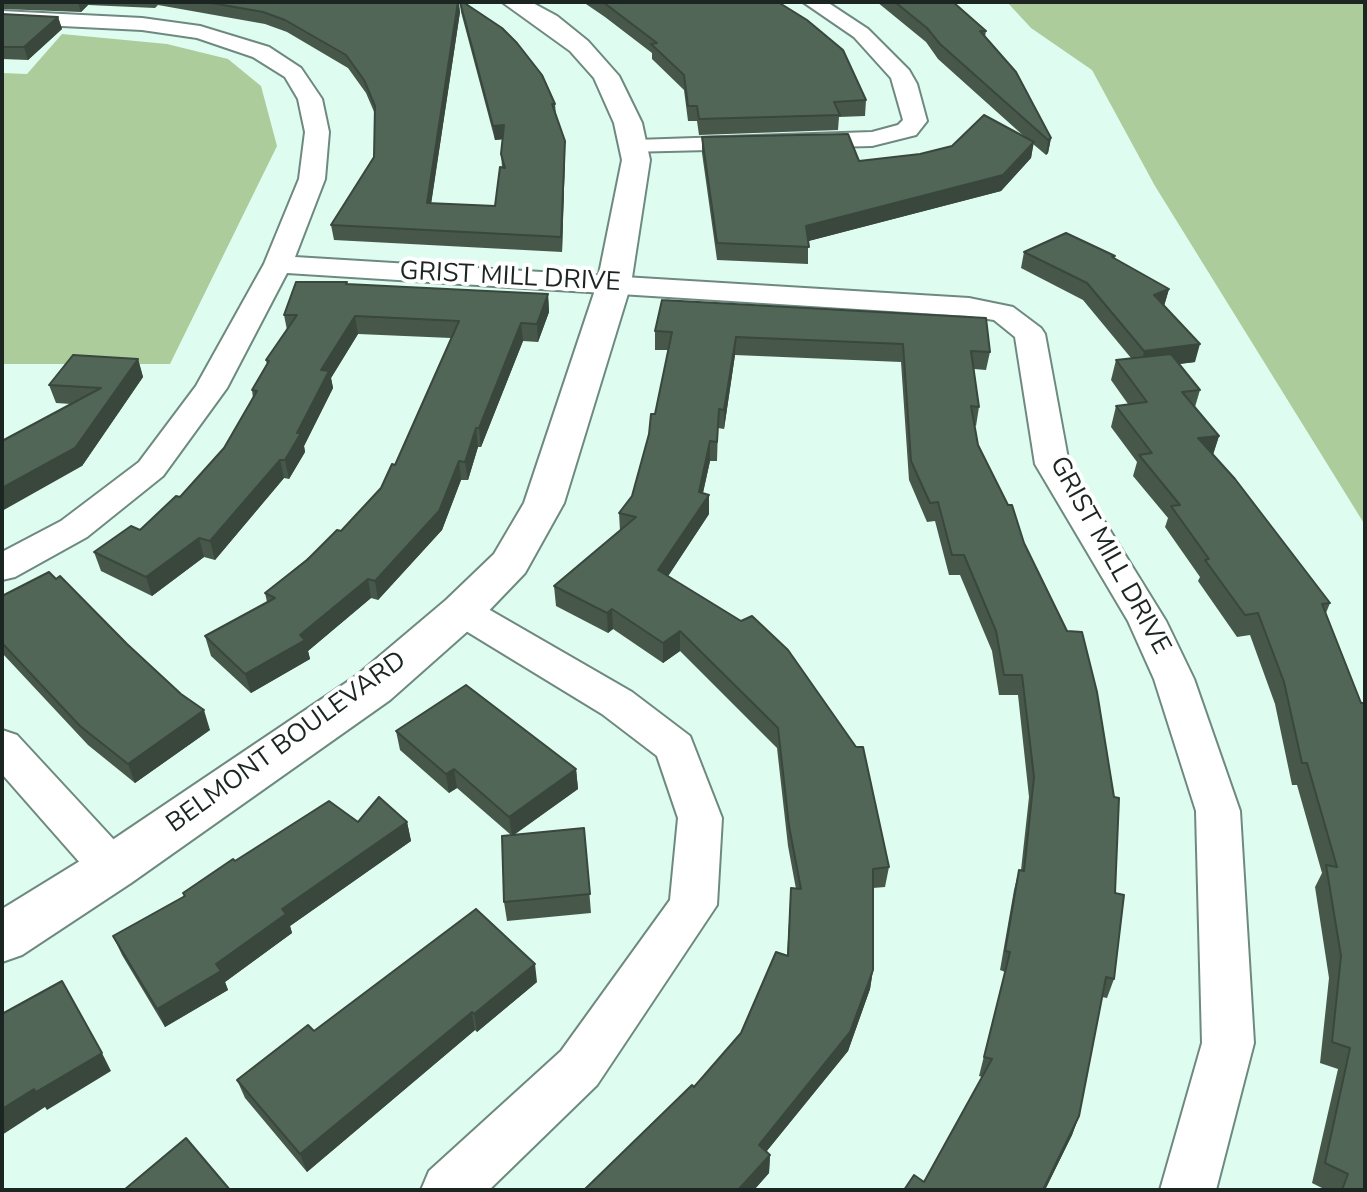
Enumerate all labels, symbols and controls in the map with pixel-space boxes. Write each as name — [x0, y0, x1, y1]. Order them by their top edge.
street label: GRIST MILL DRIVE — [399, 257, 621, 299]
street label: GRIST MILL DRIVE — [1042, 452, 1176, 660]
street label: BELMONT BOULEVARD — [161, 646, 413, 840]

